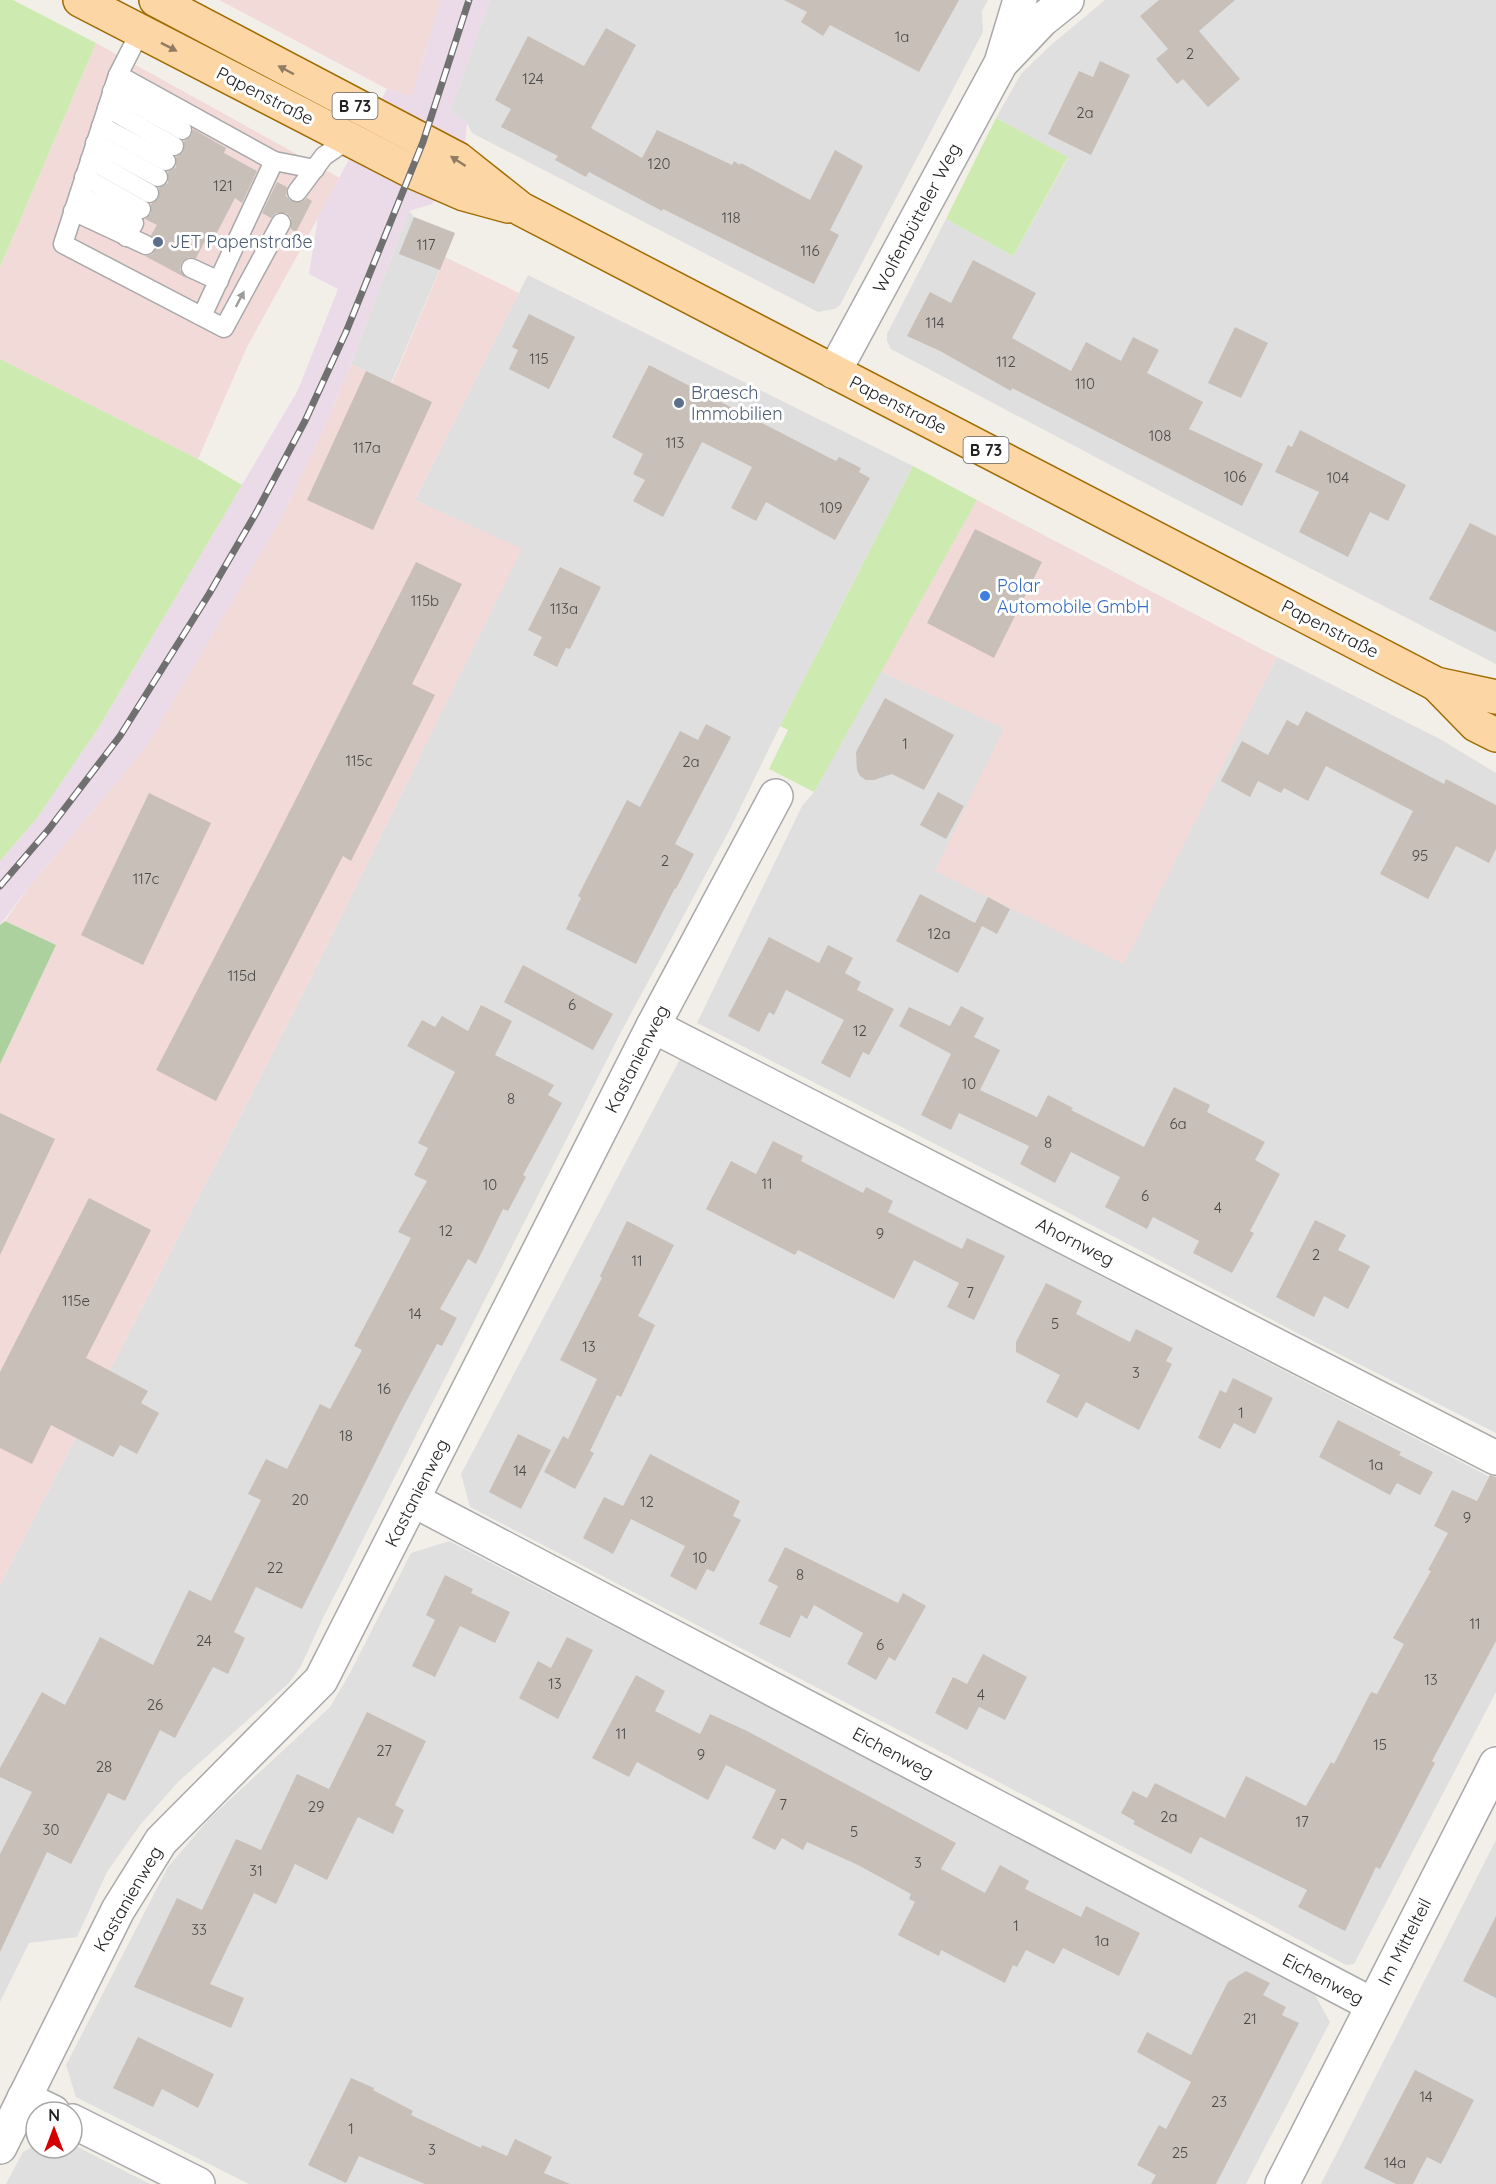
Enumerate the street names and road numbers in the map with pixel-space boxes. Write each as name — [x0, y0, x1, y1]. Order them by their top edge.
street label: Papenstraße — [213, 61, 318, 130]
road number: B 73 — [332, 93, 378, 119]
street label: Wolfenbütteler Weg — [867, 139, 966, 297]
street label: Papenstraße — [846, 370, 951, 439]
road number: B 73 — [964, 437, 1008, 463]
street label: Papenstraße — [1278, 594, 1383, 663]
street label: Kastanienweg — [599, 1001, 674, 1117]
street label: Ahornweg — [1032, 1212, 1118, 1271]
street label: Kastanienweg — [379, 1435, 454, 1551]
street label: Eichenweg — [849, 1722, 938, 1784]
street label: Kastanienweg — [88, 1842, 167, 1956]
street label: Im Mittelteil — [1373, 1894, 1436, 1989]
street label: Eichenweg — [1279, 1948, 1368, 2010]

